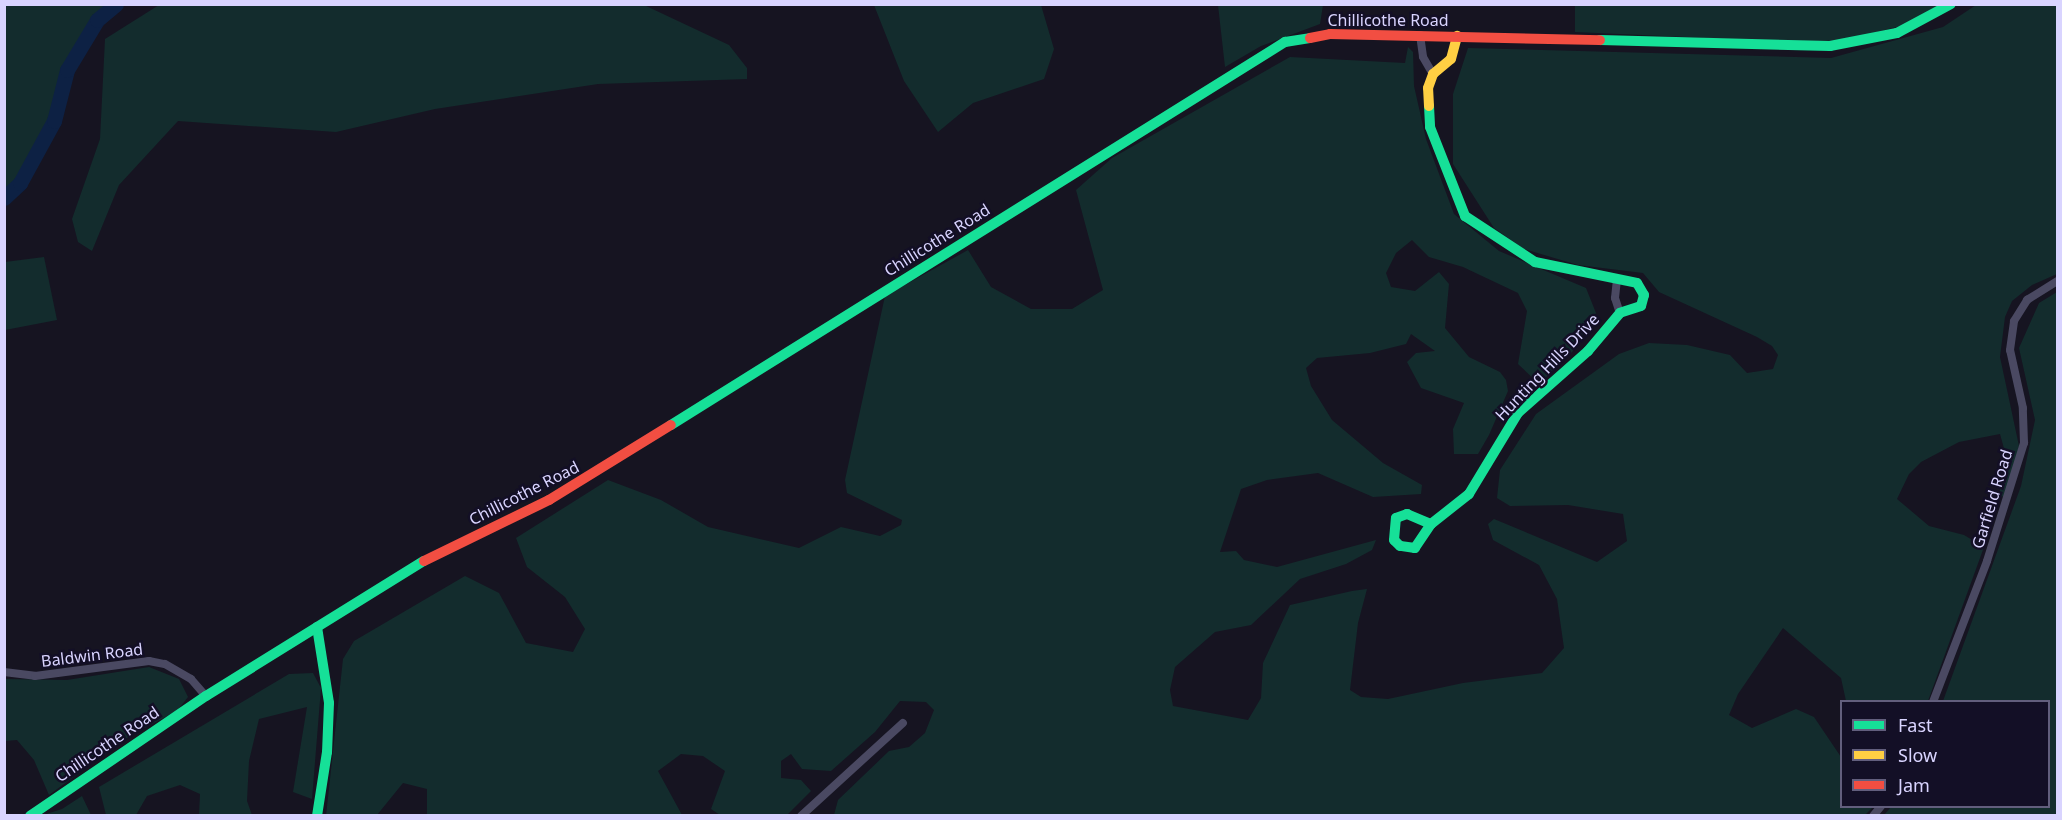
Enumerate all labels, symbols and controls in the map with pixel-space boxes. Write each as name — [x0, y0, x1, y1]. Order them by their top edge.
street label: Chillicothe Road — [1327, 10, 1449, 30]
street label: Chillicothe Road — [881, 200, 993, 280]
street label: Hunting Hills Drive — [1491, 310, 1603, 424]
street label: Garfield Road — [1968, 447, 2016, 551]
street label: Chillicothe Road — [466, 457, 582, 529]
street label: Baldwin Road — [40, 639, 144, 671]
legend — [1840, 700, 2050, 808]
street label: Chillicothe Road — [51, 702, 163, 786]
text: Fast — [1898, 713, 1933, 737]
text: Slow — [1898, 743, 1937, 767]
text: Jam — [1898, 773, 1930, 797]

